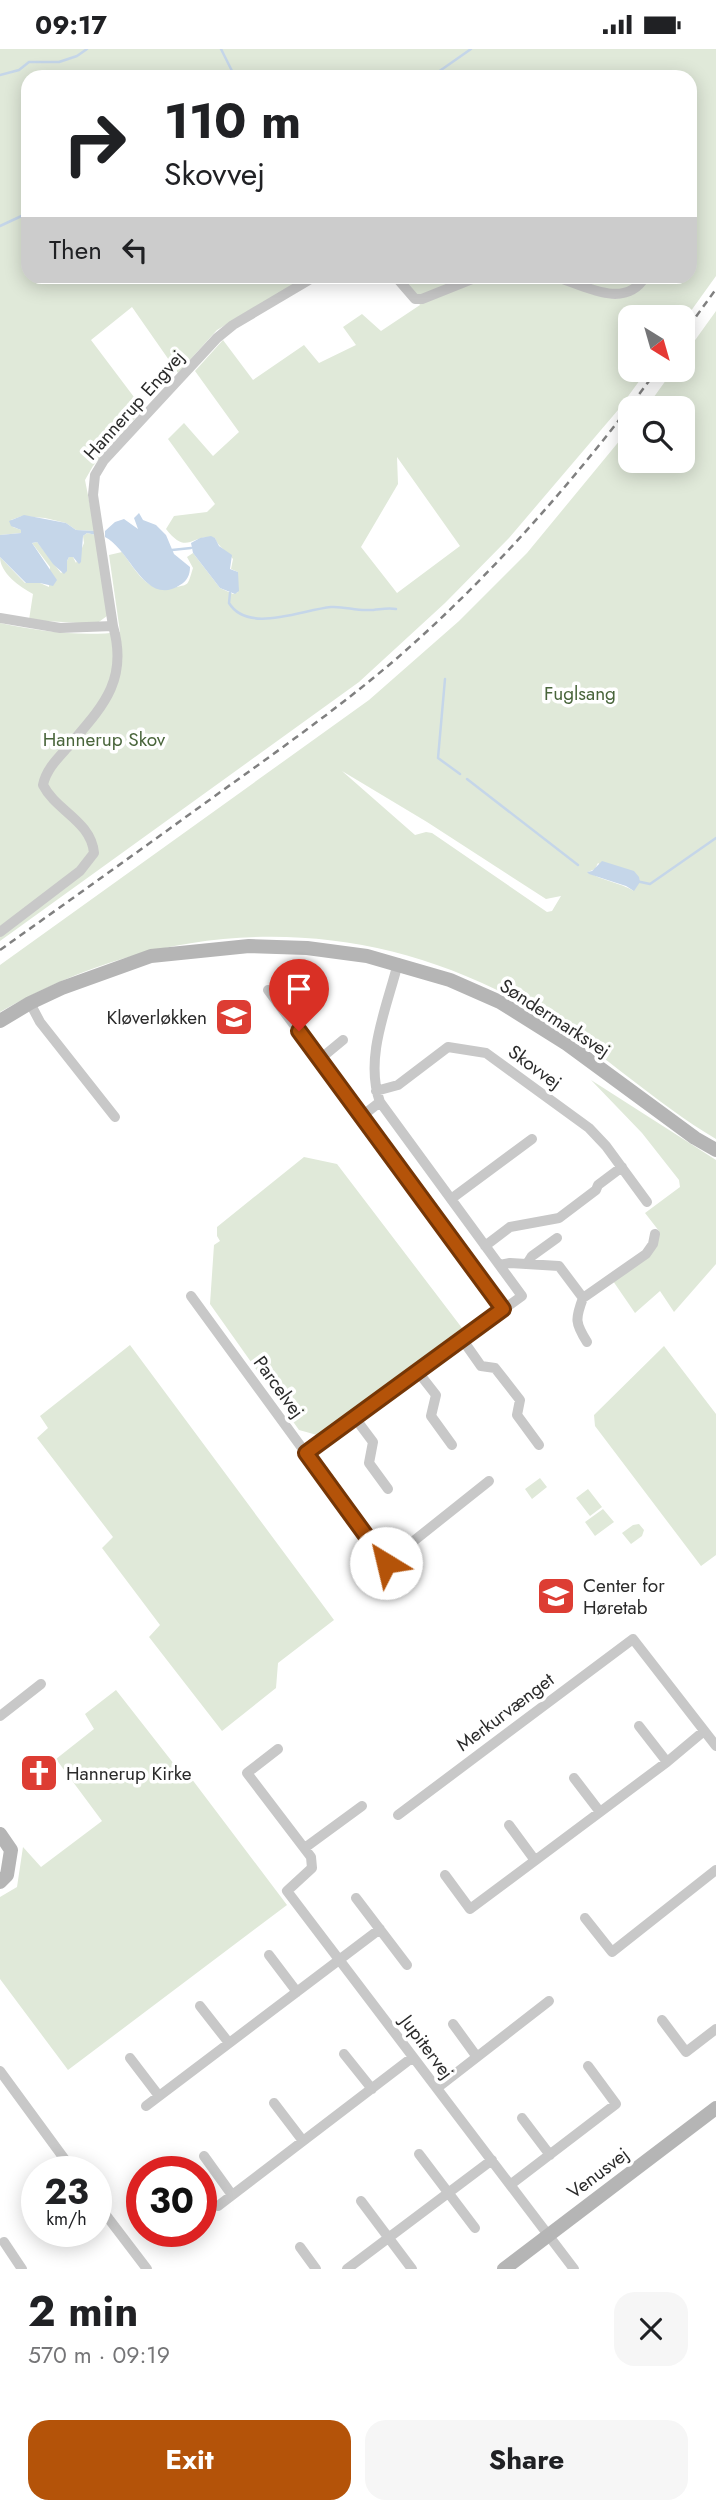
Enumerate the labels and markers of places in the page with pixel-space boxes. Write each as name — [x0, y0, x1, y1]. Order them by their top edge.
pin — [269, 959, 329, 1031]
school or university icon: Kløverløkken — [213, 996, 255, 1038]
place label: Kløverløkken — [106, 1004, 207, 1031]
place label: Center for Høretab — [583, 1572, 665, 1621]
school or university icon: Center for Høretab — [535, 1575, 577, 1617]
church icon: Hannerup Kirke — [18, 1752, 60, 1794]
place label: Hannerup Kirke — [66, 1760, 192, 1787]

